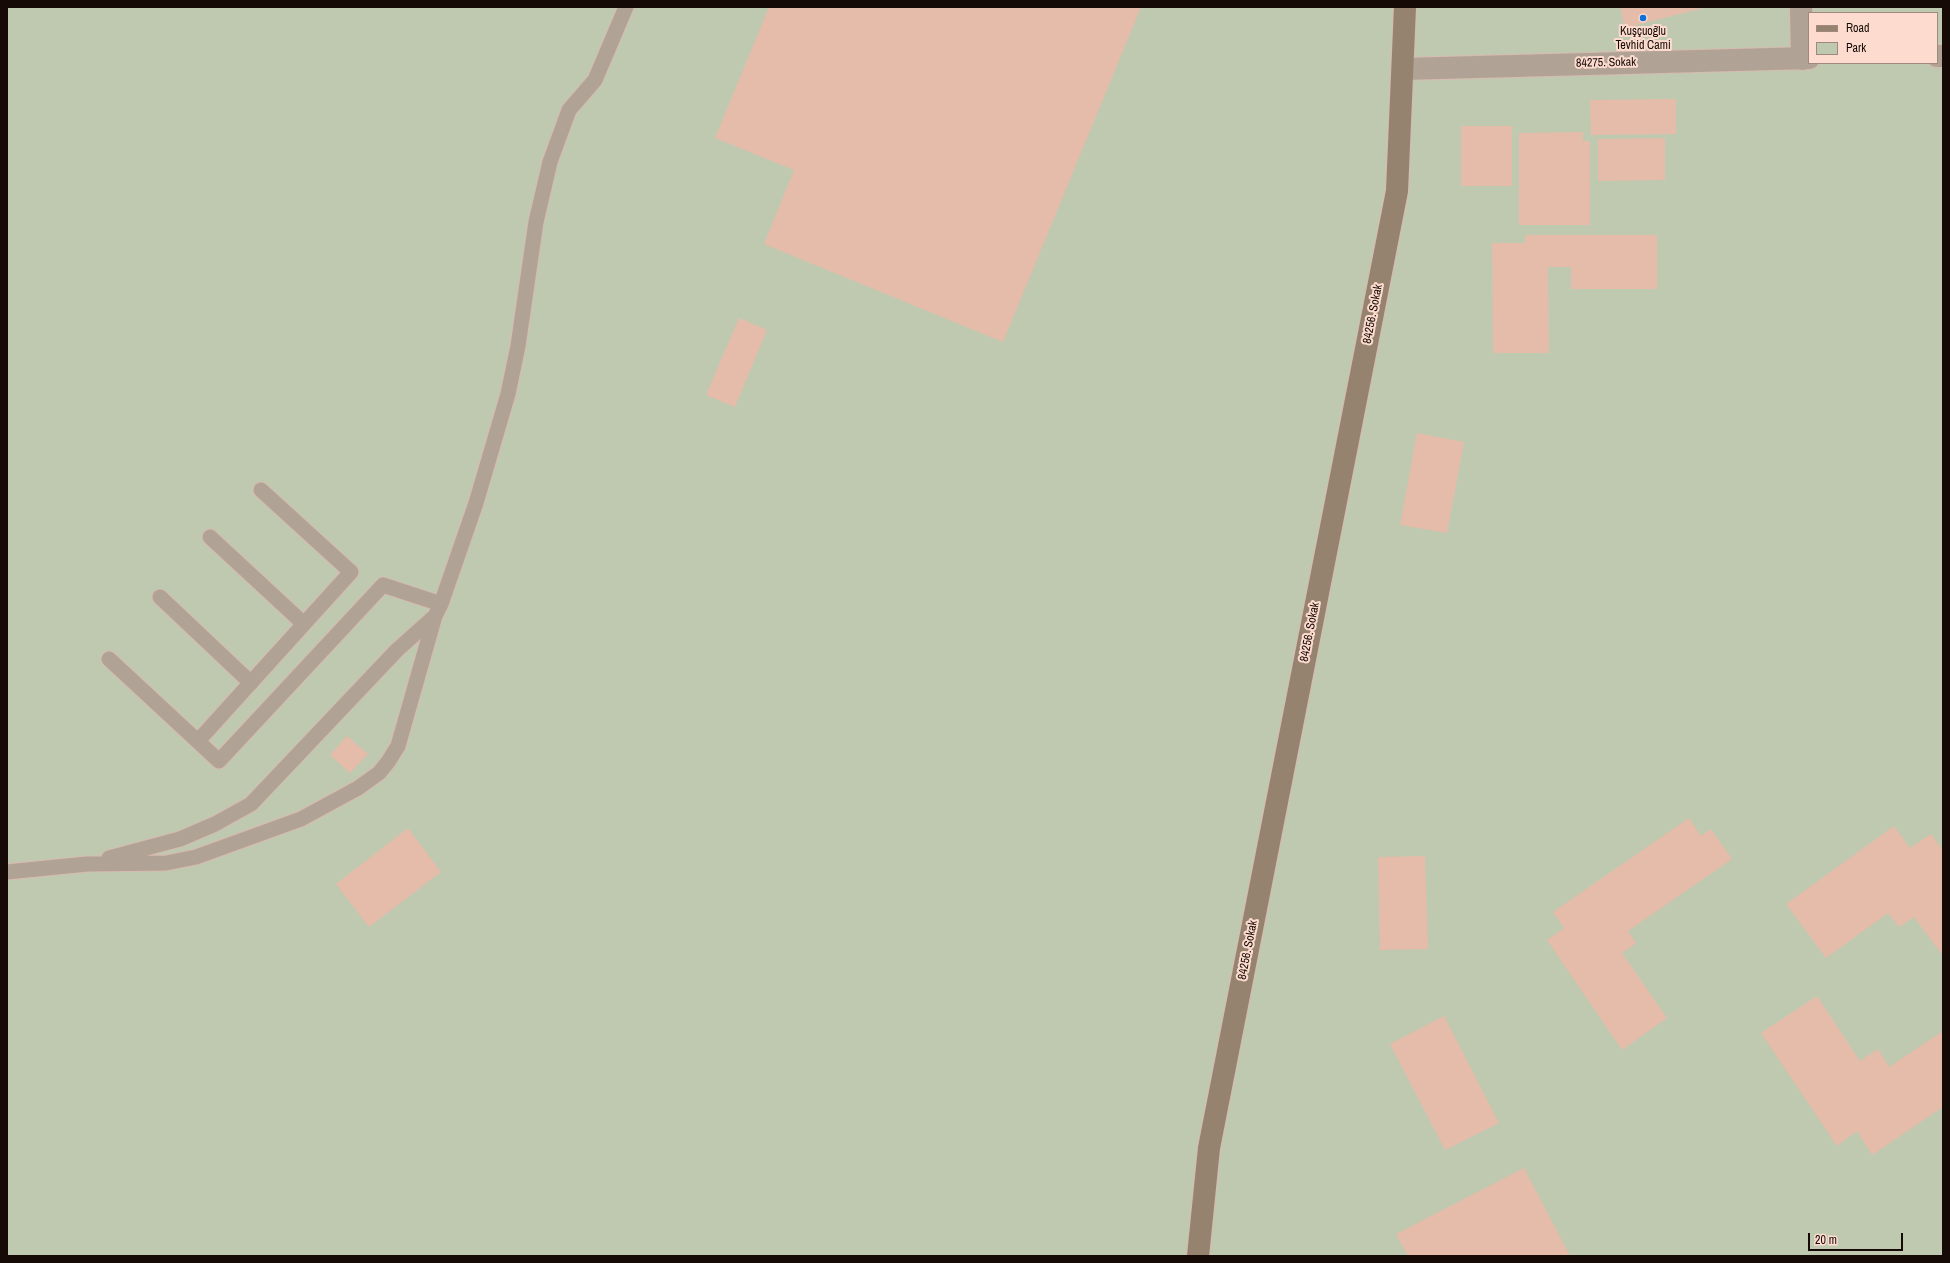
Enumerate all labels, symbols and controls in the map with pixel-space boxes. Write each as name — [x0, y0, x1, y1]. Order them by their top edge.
legend — [1808, 12, 1938, 64]
marker: Kuşçuoğlu Tevhid Cami — [1638, 13, 1648, 23]
text: Road — [1846, 20, 1870, 36]
place label: Kuşçuoğlu Tevhid Cami — [1615, 25, 1671, 53]
text: Park — [1846, 40, 1866, 56]
street label: 84275. Sokak — [1576, 55, 1636, 71]
street label: 84256. Sokak — [1360, 283, 1386, 345]
street label: 84256. Sokak — [1297, 601, 1323, 663]
street label: 84256. Sokak — [1235, 919, 1261, 981]
scale bar — [1810, 1225, 1905, 1251]
text: 20 m — [1815, 1232, 1837, 1248]

